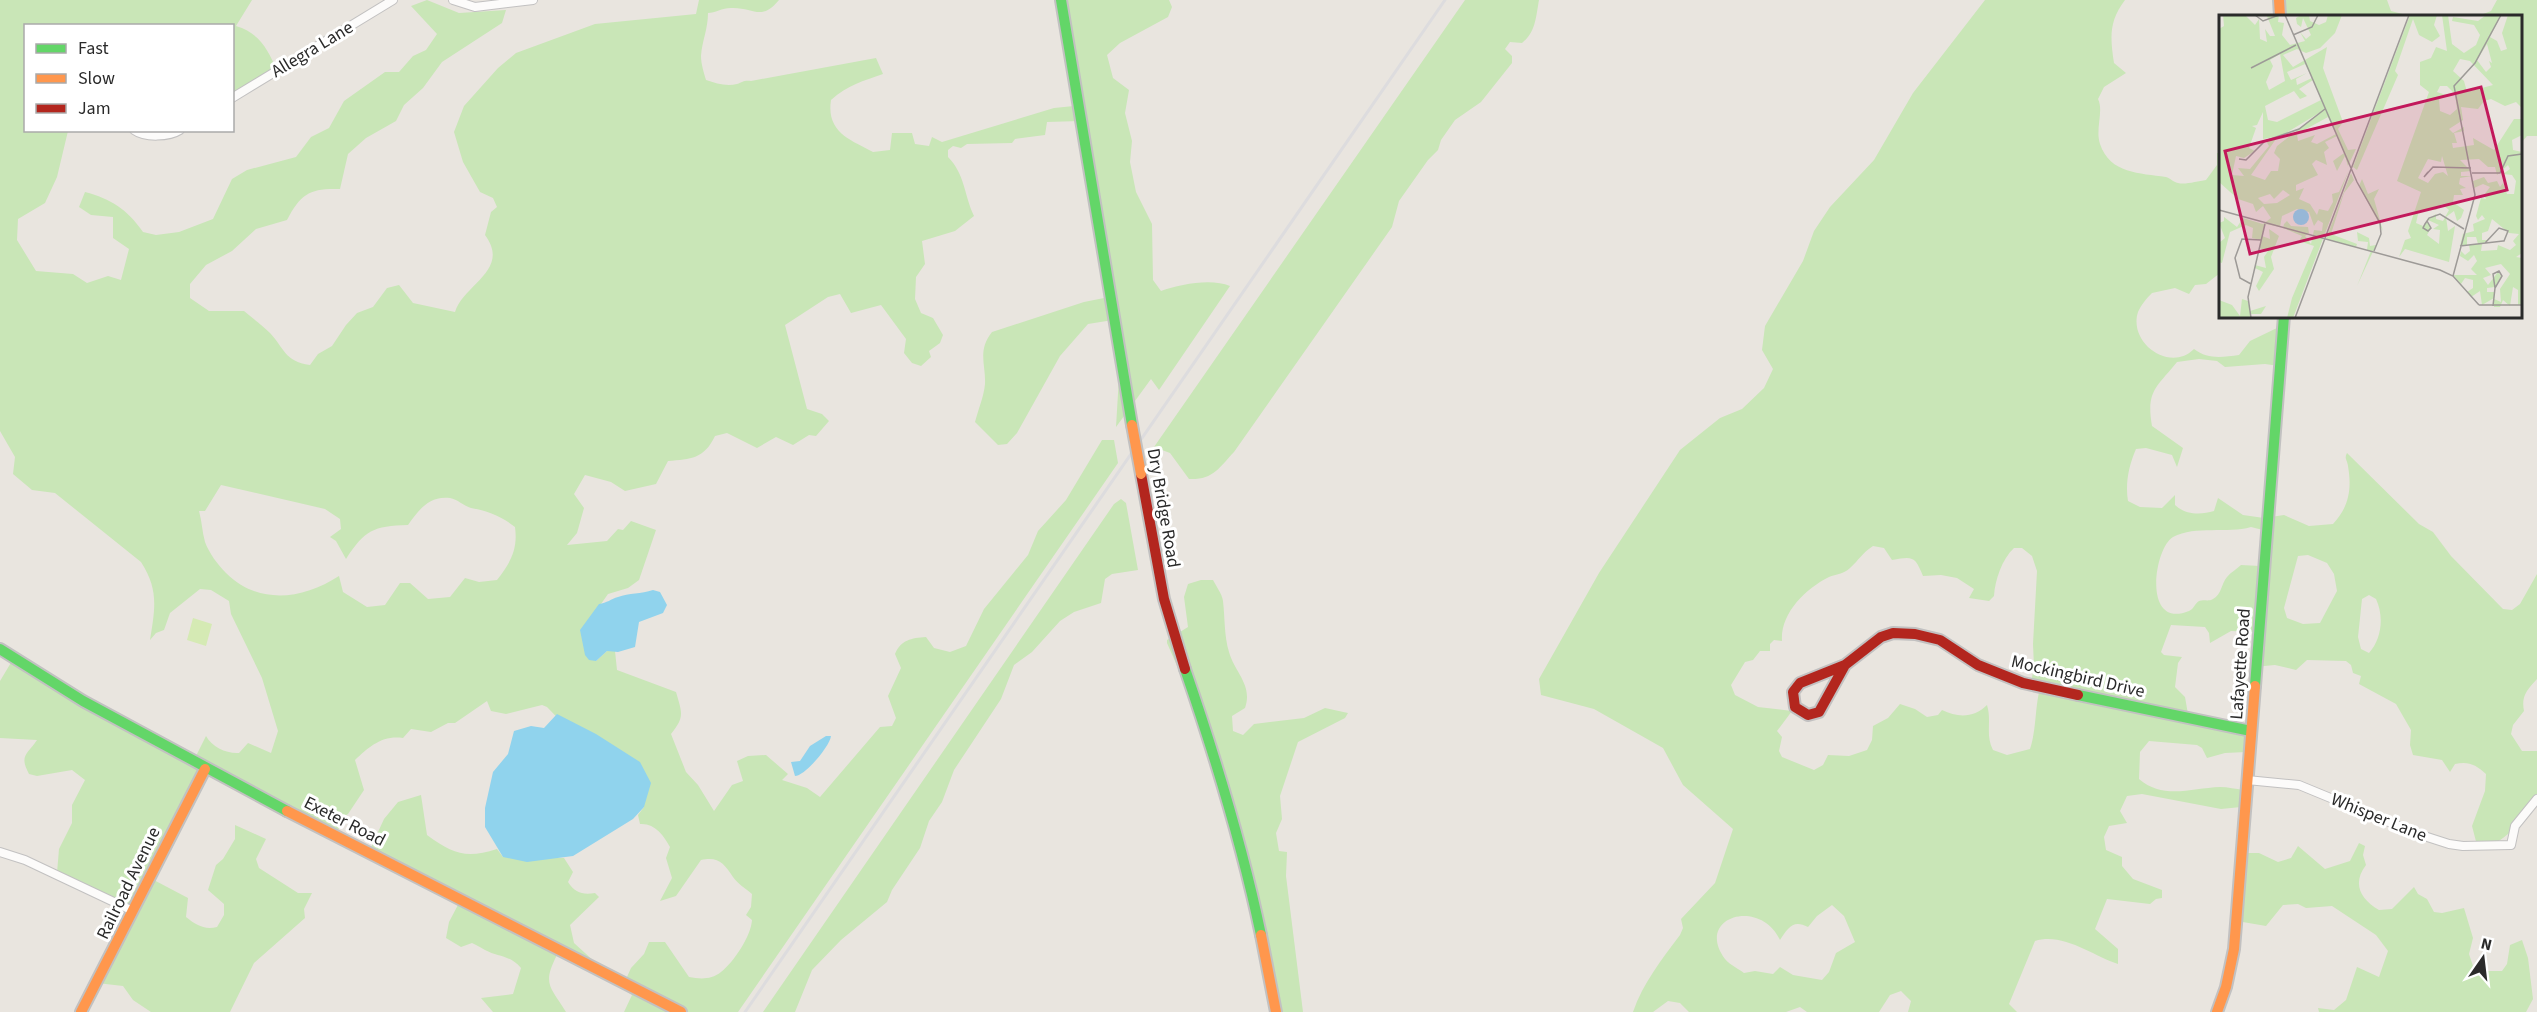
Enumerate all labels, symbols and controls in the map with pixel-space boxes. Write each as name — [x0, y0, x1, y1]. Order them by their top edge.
street label: Allegra Lane — [266, 15, 358, 84]
inset map — [2219, 15, 2522, 318]
legend — [24, 24, 234, 132]
text: Fast — [78, 36, 109, 61]
text: Slow — [78, 66, 115, 91]
text: Jam — [78, 96, 111, 121]
street label: Dry Bridge Road — [1141, 446, 1186, 570]
street label: Lafayette Road — [2224, 607, 2257, 721]
street label: Mockingbird Drive — [2009, 649, 2147, 704]
street label: Whisper Lane — [2327, 787, 2431, 848]
street label: Exeter Road — [300, 790, 390, 853]
street label: Railroad Avenue — [90, 823, 166, 944]
north arrow — [2453, 928, 2513, 988]
text: N — [2479, 932, 2494, 956]

